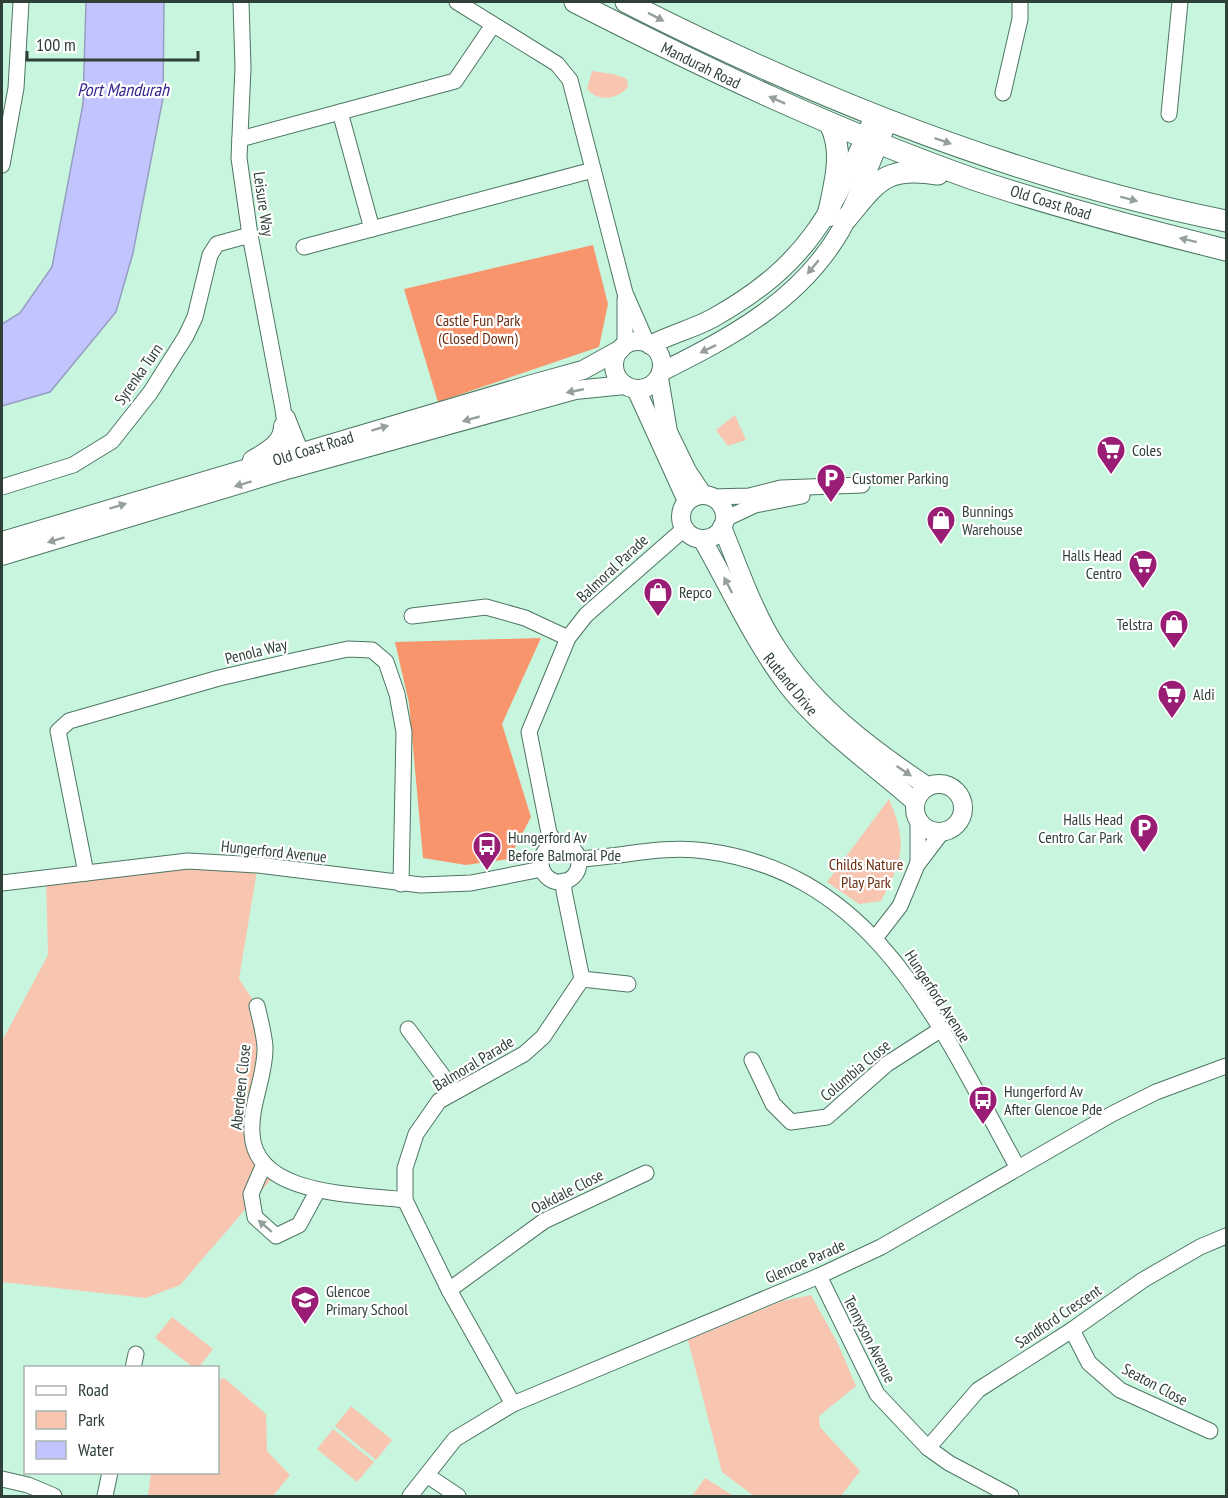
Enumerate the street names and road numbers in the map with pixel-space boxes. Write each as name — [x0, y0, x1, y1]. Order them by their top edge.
street label: Mandurah Road — [658, 37, 744, 93]
street label: Leisure Way — [250, 170, 278, 238]
street label: Old Coast Road — [1008, 180, 1094, 224]
street label: Syrenka Turn — [110, 339, 166, 409]
street label: Old Coast Road — [270, 426, 356, 470]
street label: Balmoral Parade — [572, 530, 652, 606]
street label: Penola Way — [223, 634, 289, 668]
street label: Rutland Drive — [759, 648, 823, 720]
street label: Hungerford Avenue — [220, 836, 328, 866]
street label: Hungerford Avenue — [901, 946, 975, 1046]
street label: Balmoral Parade — [429, 1031, 517, 1095]
street label: Columbia Close — [816, 1035, 894, 1105]
street label: Aberdeen Close — [226, 1043, 254, 1131]
street label: Oakdale Close — [528, 1164, 606, 1218]
street label: Glencoe Parade — [762, 1235, 848, 1287]
street label: Sandford Crescent — [1011, 1279, 1105, 1352]
street label: Tennyson Avenue — [840, 1292, 900, 1386]
street label: Seaton Close — [1119, 1358, 1191, 1410]

